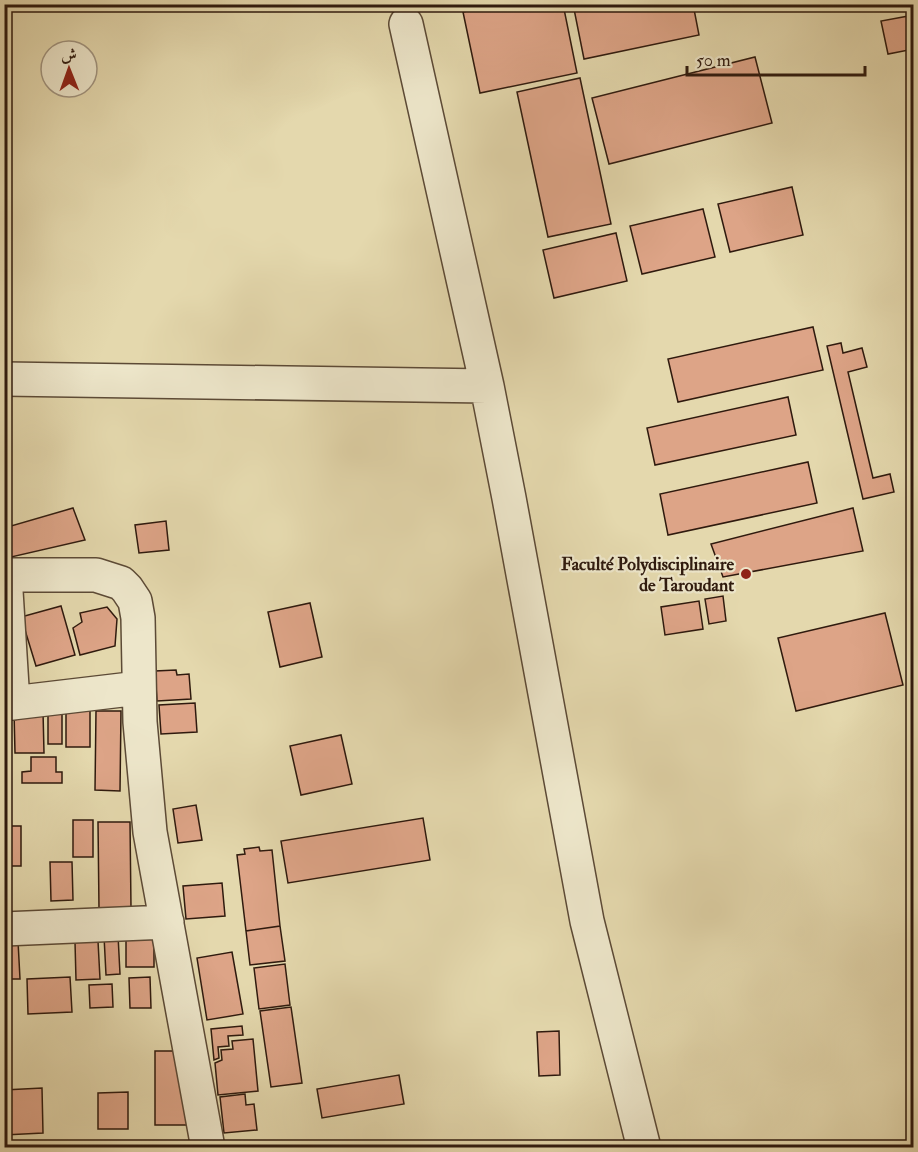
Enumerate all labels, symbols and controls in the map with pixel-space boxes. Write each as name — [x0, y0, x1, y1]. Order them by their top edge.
north arrow — [39, 39, 99, 99]
scale bar — [687, 39, 866, 77]
text: ش — [61, 45, 77, 65]
text: 50 m — [696, 49, 731, 72]
place label: Faculté Polydisciplinaire de Taroudant — [561, 553, 734, 597]
marker: Faculté Polydisciplinaire de Taroudant — [739, 567, 753, 581]

